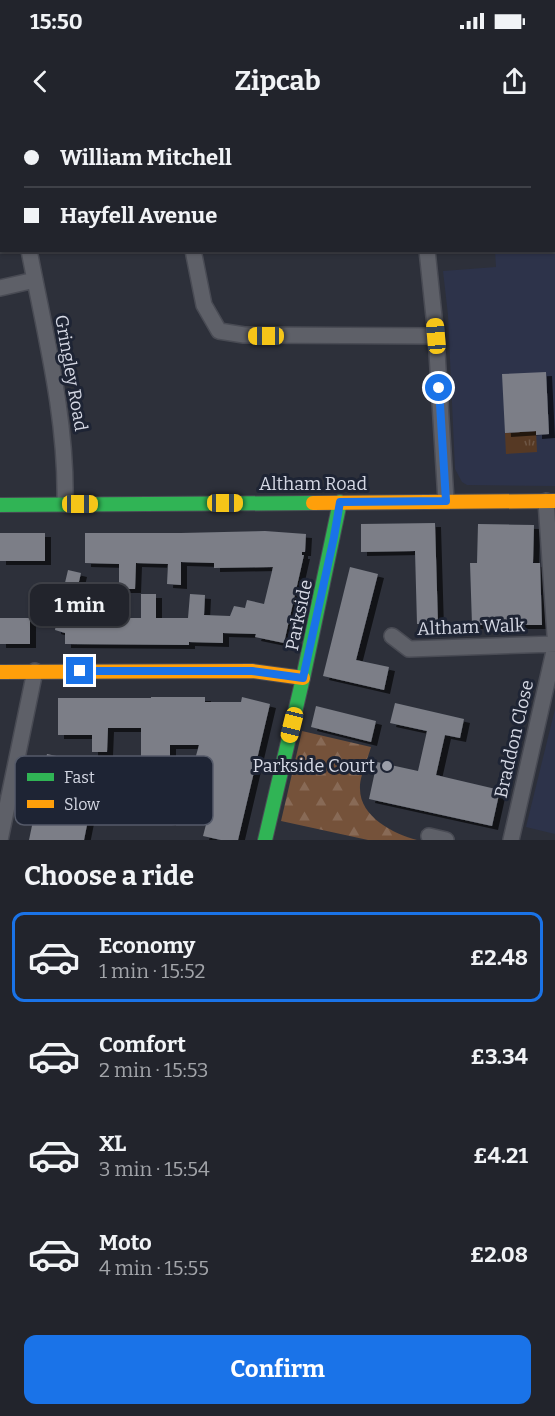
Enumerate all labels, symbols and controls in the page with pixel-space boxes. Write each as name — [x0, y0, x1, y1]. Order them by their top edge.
text: 15:50 — [30, 8, 83, 35]
icon: back — [24, 65, 57, 98]
text: Zipcab — [234, 65, 321, 97]
icon: share — [498, 65, 531, 98]
text: William Mitchell — [60, 144, 232, 171]
text: Hayfell Avenue — [60, 202, 217, 229]
street label: Gringley Road — [50, 313, 92, 433]
car — [425, 317, 447, 355]
car — [248, 327, 284, 345]
route start — [425, 374, 452, 401]
street label: Altham Road — [259, 473, 367, 495]
car — [207, 494, 243, 512]
car — [62, 495, 98, 513]
street label: Parkside — [281, 578, 317, 652]
callout: 1 min — [31, 584, 130, 626]
text: 1 min — [54, 593, 105, 617]
street label: Altham Walk — [417, 614, 526, 640]
route end — [66, 657, 93, 684]
street label: Braddon Close — [490, 678, 538, 800]
car — [279, 705, 305, 745]
place label: Parkside Court — [252, 755, 375, 777]
legend — [15, 756, 213, 825]
marker: Parkside Court — [380, 759, 394, 773]
text: Fast — [64, 768, 95, 787]
text: Slow — [64, 795, 100, 814]
text: Choose a ride — [24, 860, 194, 892]
icon: car — [27, 930, 81, 984]
text: Economy — [99, 932, 195, 959]
text: £2.48 — [470, 944, 528, 971]
text: 1 min · 15:52 — [99, 959, 205, 983]
icon: car — [27, 1029, 81, 1083]
text: Comfort — [99, 1031, 186, 1058]
text: £3.34 — [471, 1043, 528, 1070]
text: 2 min · 15:53 — [99, 1058, 208, 1082]
icon: car — [27, 1128, 81, 1182]
text: XL — [99, 1130, 126, 1157]
text: £4.21 — [473, 1142, 528, 1169]
text: 3 min · 15:54 — [99, 1157, 210, 1181]
icon: car — [27, 1227, 81, 1281]
text: Moto — [99, 1229, 152, 1256]
text: £2.08 — [470, 1241, 528, 1268]
text: 4 min · 15:55 — [99, 1256, 209, 1280]
button: Confirm — [24, 1335, 531, 1404]

